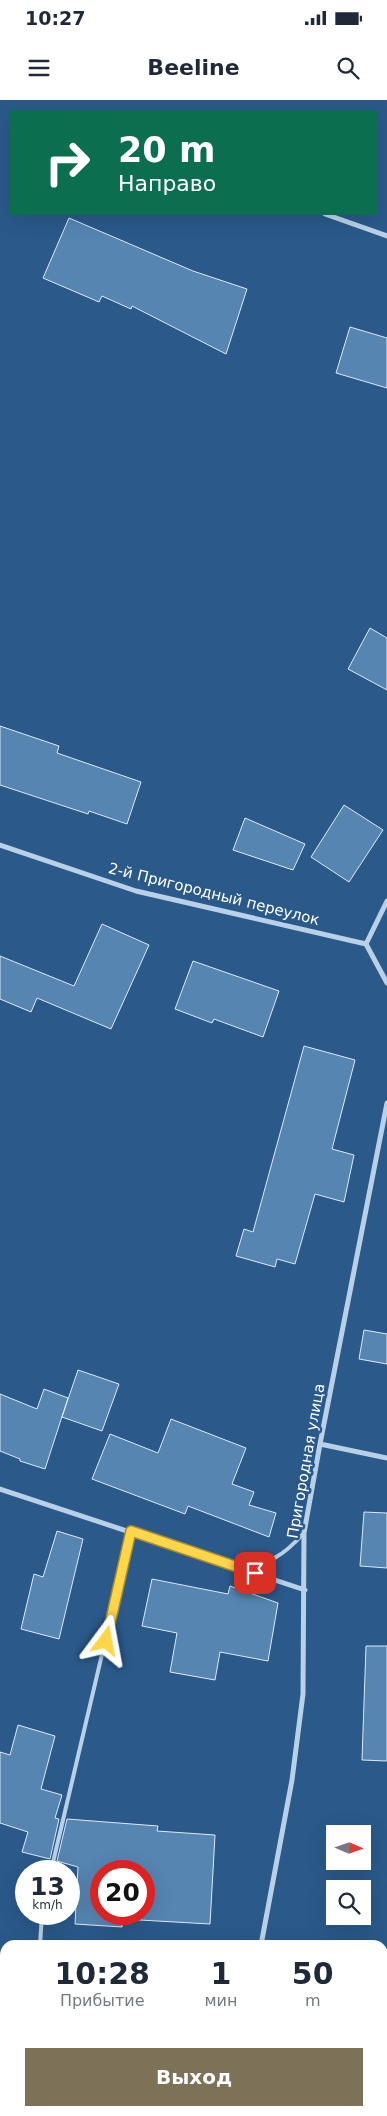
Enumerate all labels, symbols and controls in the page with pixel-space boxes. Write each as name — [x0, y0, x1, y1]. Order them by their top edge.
text: 10:27 — [25, 7, 85, 29]
icon: menu — [25, 54, 53, 82]
icon: search — [334, 54, 362, 82]
text: Beeline — [147, 55, 240, 80]
icon: right — [35, 130, 100, 195]
text: 20 m — [118, 130, 215, 170]
text: Направо — [118, 171, 216, 196]
street label: 2-й Пригородный переулок — [107, 859, 321, 929]
street label: Пригородная улица — [283, 1382, 329, 1540]
pin — [234, 1552, 276, 1594]
icon: arrive — [241, 1559, 269, 1587]
position arrow — [79, 1614, 131, 1666]
north arrow — [326, 1825, 371, 1870]
map controls — [326, 1825, 371, 1925]
speed limit sign: 20 — [90, 1860, 155, 1925]
text: 13 — [30, 1872, 65, 1901]
button: search — [326, 1880, 371, 1925]
text: km/h — [32, 1898, 63, 1912]
text: 10:28 — [54, 1956, 150, 1991]
text: 1 — [210, 1956, 231, 1991]
text: 50 — [292, 1956, 334, 1991]
text: Прибытие — [60, 1991, 145, 2010]
text: мин — [204, 1991, 237, 2010]
text: m — [305, 1991, 320, 2010]
button: Выход — [25, 2048, 363, 2106]

